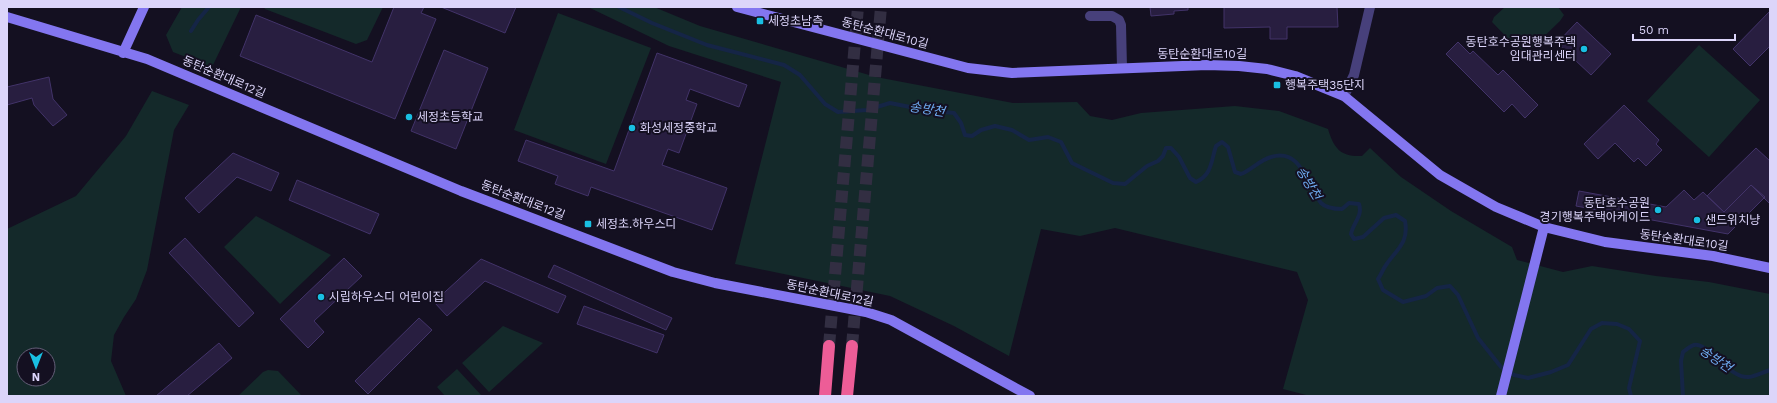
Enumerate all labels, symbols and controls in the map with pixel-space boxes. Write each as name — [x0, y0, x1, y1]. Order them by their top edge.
place label: 세정초남측 — [768, 14, 823, 28]
street label: 동탄순환대로10길 — [840, 15, 930, 51]
marker: 세정초남측 — [755, 16, 765, 26]
scale bar — [1633, 16, 1735, 42]
text: 50 m — [1639, 23, 1669, 37]
place label: 동탄호수공원행복주택 임대관리센터 — [1466, 35, 1576, 63]
marker: 동탄호수공원행복주택 임대관리센터 — [1579, 44, 1589, 54]
street label: 동탄순환대로10길 — [1157, 47, 1247, 61]
street label: 동탄순환대로12길 — [180, 53, 268, 101]
place label: 행복주택35단지 — [1285, 78, 1365, 92]
marker: 행복주택35단지 — [1272, 80, 1282, 90]
water label: 송방천 — [908, 99, 947, 119]
place label: 세정초등학교 — [417, 110, 483, 124]
marker: 세정초등학교 — [404, 112, 414, 122]
place label: 화성세정중학교 — [640, 121, 717, 135]
marker: 화성세정중학교 — [627, 123, 637, 133]
water label: 송방천 — [1293, 164, 1325, 203]
street label: 동탄순환대로12길 — [479, 178, 567, 222]
place label: 동탄호수공원 경기행복주택아케이드 — [1540, 196, 1650, 224]
marker: 동탄호수공원 경기행복주택아케이드 — [1653, 205, 1663, 215]
place label: 샌드위치냥 — [1705, 213, 1760, 227]
marker: 샌드위치냥 — [1692, 215, 1702, 225]
place label: 세정초.하우스디 — [596, 217, 676, 231]
marker: 세정초.하우스디 — [583, 219, 593, 229]
street label: 동탄순환대로10길 — [1639, 227, 1729, 253]
street label: 동탄순환대로12길 — [785, 277, 875, 309]
place label: 시립하우스디 어린이집 — [329, 290, 444, 304]
marker: 시립하우스디 어린이집 — [316, 292, 326, 302]
water label: 송방천 — [1697, 343, 1736, 376]
north arrow — [16, 347, 56, 387]
text: N — [32, 370, 40, 383]

